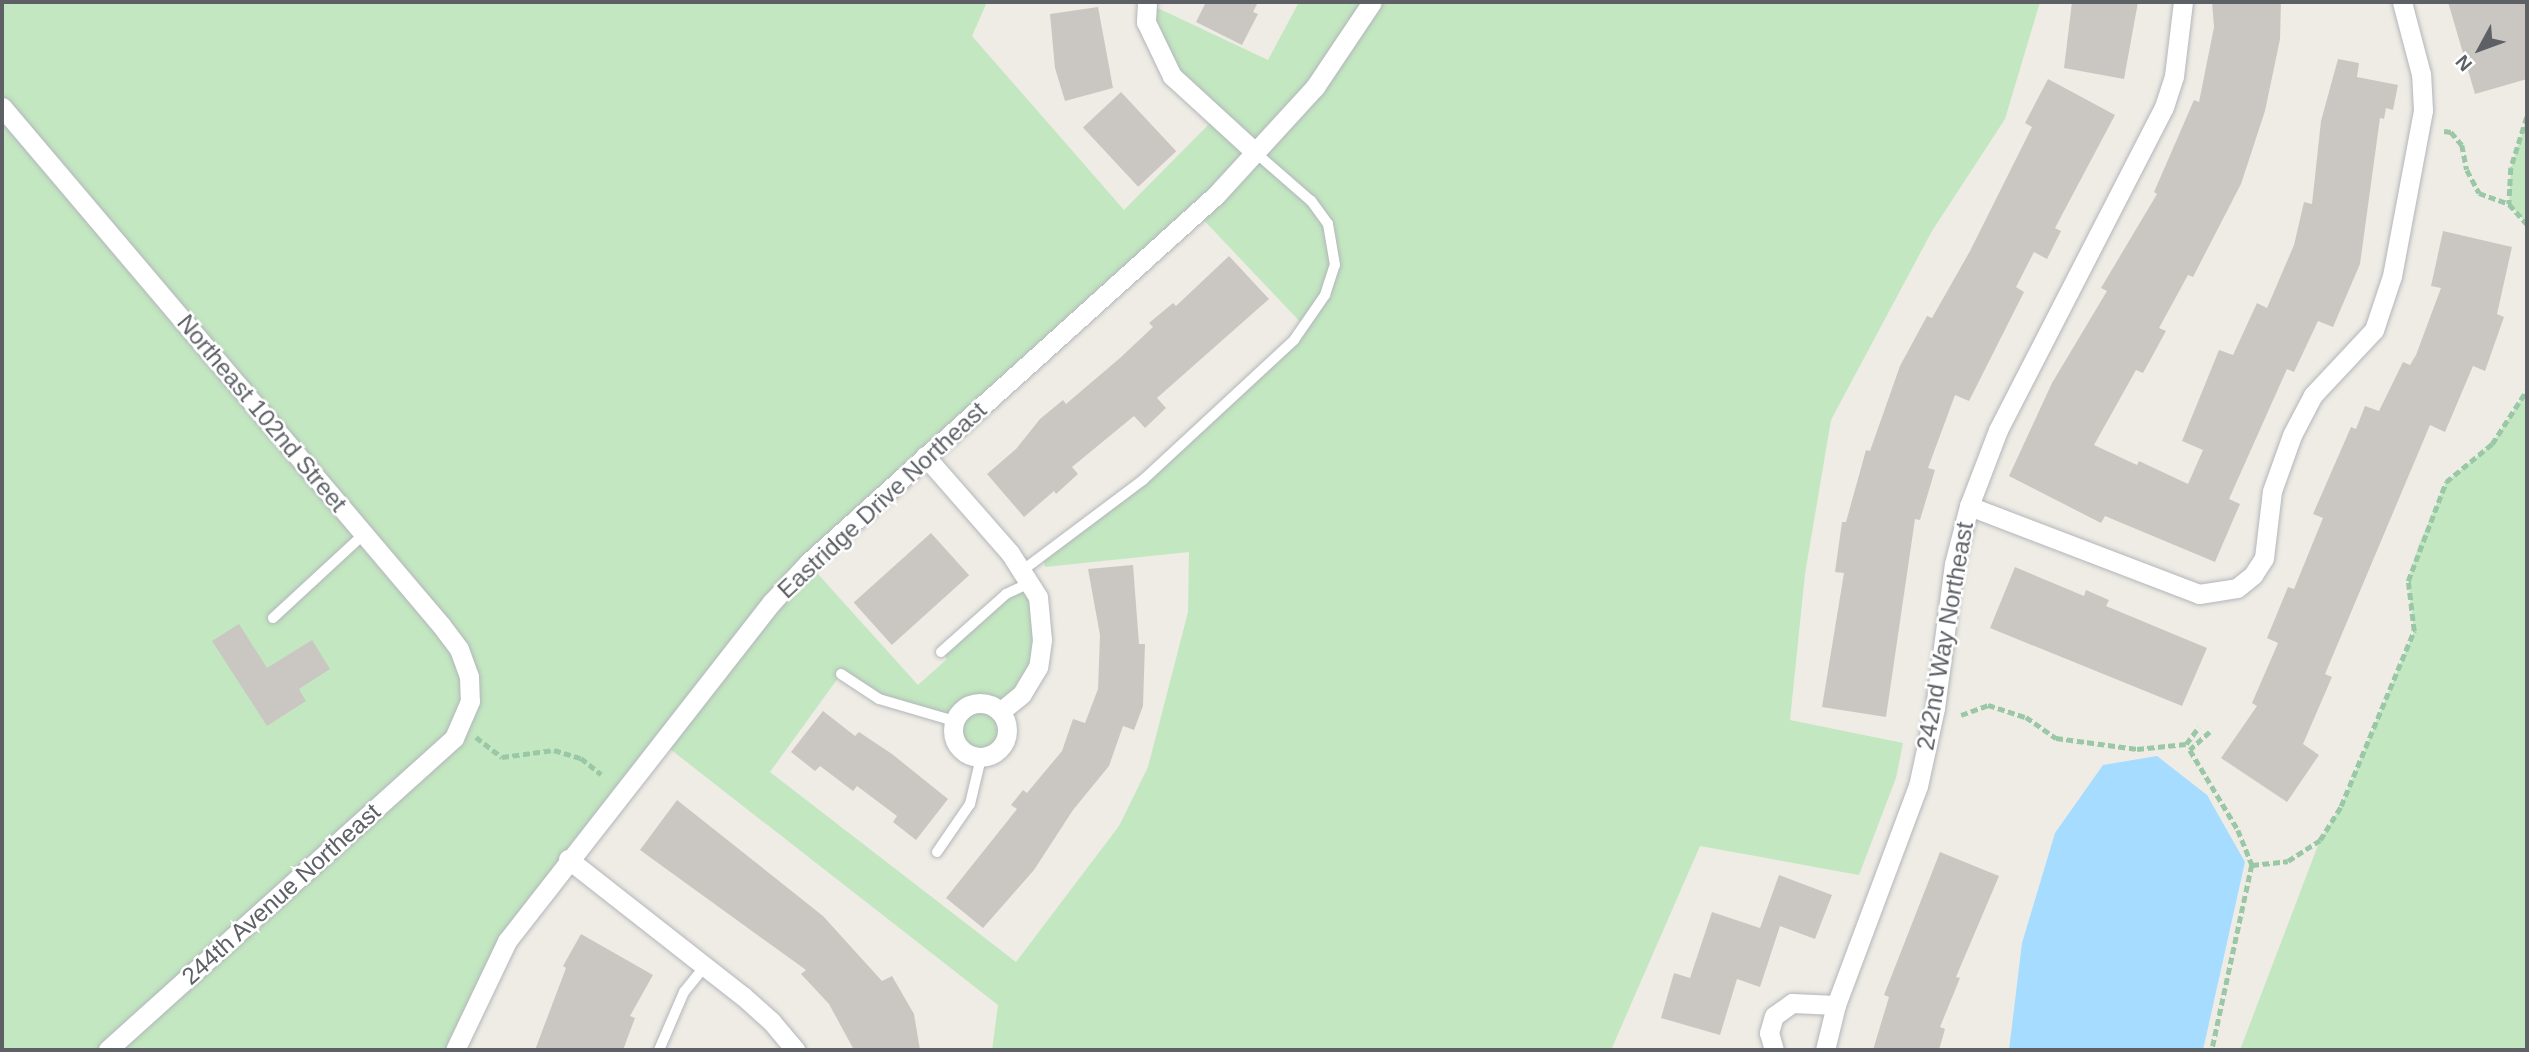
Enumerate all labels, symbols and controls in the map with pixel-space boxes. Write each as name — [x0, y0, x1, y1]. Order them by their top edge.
north arrow — [2445, 14, 2515, 84]
text: N — [2451, 51, 2476, 75]
street label: Northeast 102nd Street — [171, 309, 353, 517]
street label: Eastridge Drive Northeast — [772, 396, 992, 604]
street label: 242nd Way Northeast — [1911, 520, 1979, 752]
street label: 244th Avenue Northeast — [175, 797, 387, 991]

